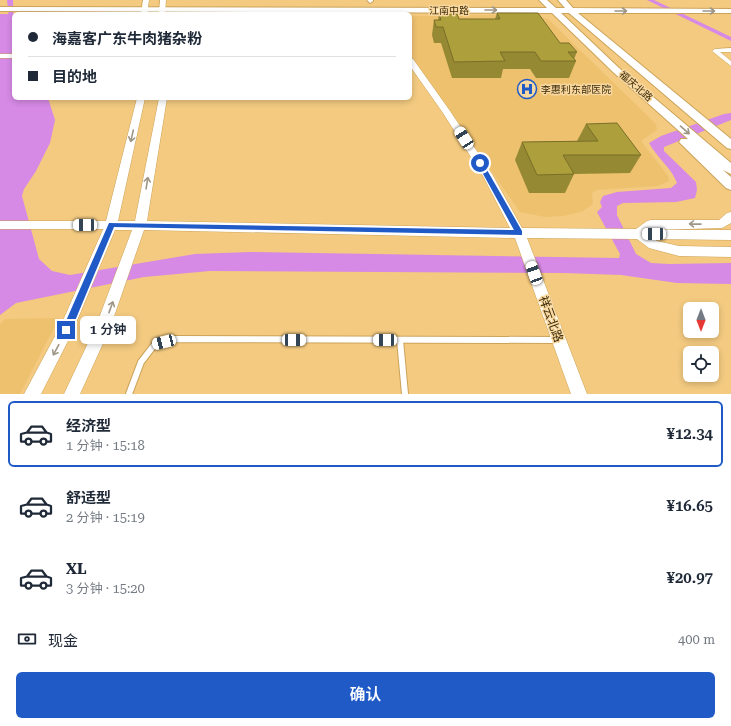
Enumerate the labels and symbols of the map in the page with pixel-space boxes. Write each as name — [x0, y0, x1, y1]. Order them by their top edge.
street label: 江南中路 — [429, 5, 469, 16]
one-way arrow — [484, 6, 497, 14]
one-way arrow — [614, 7, 627, 15]
one-way arrow — [702, 7, 715, 15]
street label: 福庆北路 — [617, 69, 655, 103]
hospital icon: 李惠利东部医院 — [516, 78, 538, 100]
place label: 李惠利东部医院 — [541, 84, 611, 95]
car — [452, 125, 476, 151]
one-way arrow — [680, 125, 690, 134]
one-way arrow — [127, 129, 135, 142]
route start — [471, 154, 489, 172]
one-way arrow — [143, 177, 151, 190]
car — [73, 219, 97, 231]
one-way arrow — [689, 220, 702, 228]
car — [642, 228, 666, 240]
car — [524, 260, 544, 286]
street label: 祥云北路 — [536, 294, 566, 344]
one-way arrow — [107, 302, 115, 314]
north arrow — [683, 302, 719, 338]
callout: 1 分钟 — [80, 316, 136, 344]
route end — [57, 321, 75, 339]
car — [151, 333, 177, 351]
car — [282, 334, 306, 346]
car — [373, 334, 397, 346]
one-way arrow — [52, 344, 59, 356]

